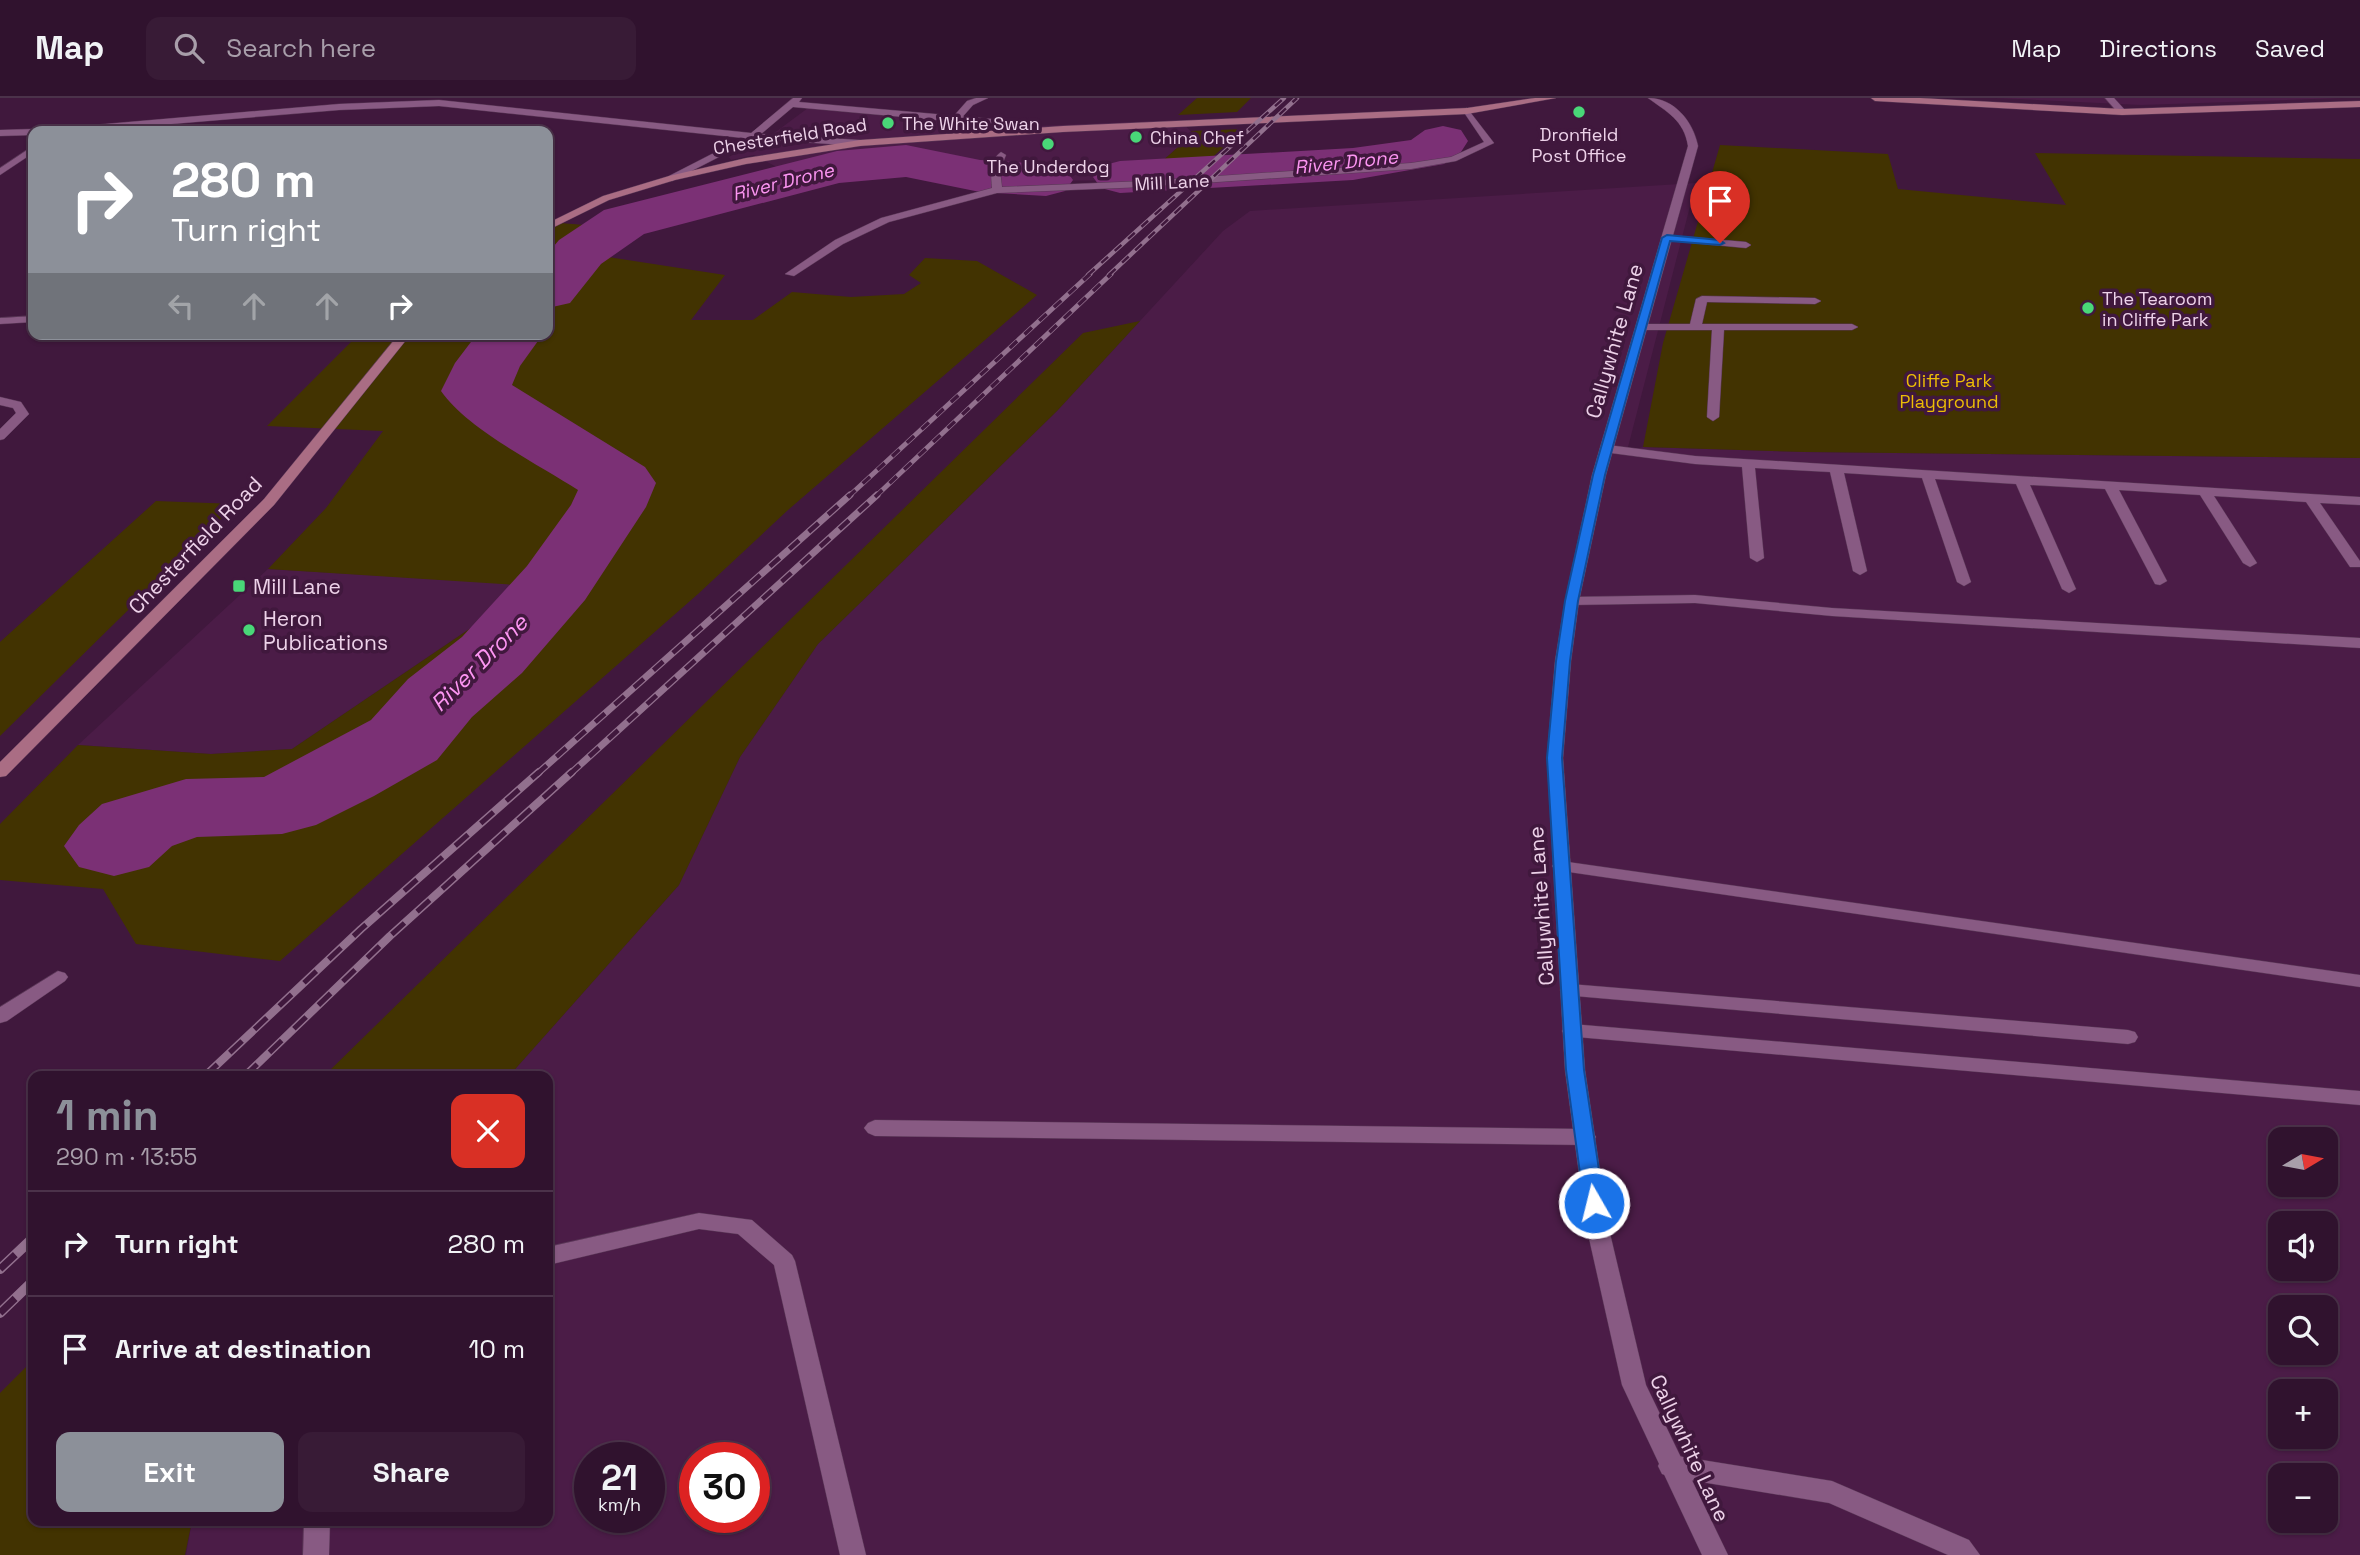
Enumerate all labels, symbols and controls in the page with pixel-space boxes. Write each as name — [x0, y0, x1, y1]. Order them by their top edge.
search box — [146, 17, 636, 80]
text: Map — [35, 27, 104, 69]
icon: search — [170, 29, 208, 67]
text: Search here — [226, 31, 376, 65]
text: Map — [2011, 33, 2061, 64]
text: Directions — [2099, 33, 2217, 64]
text: Saved — [2255, 33, 2325, 64]
marker: Dronfield Post Office — [1571, 104, 1587, 120]
street label: Chesterfield Road — [711, 112, 869, 160]
place label: The White Swan — [902, 112, 1040, 135]
marker: The White Swan — [880, 115, 896, 131]
place label: Dronfield Post Office — [1531, 123, 1627, 167]
place label: China Chef — [1150, 126, 1244, 149]
marker: China Chef — [1128, 129, 1144, 145]
marker: The Underdog — [1040, 136, 1056, 152]
water label: River Drone — [1293, 144, 1400, 180]
text: 280 m — [171, 149, 316, 211]
icon: right — [56, 154, 147, 245]
place label: The Underdog — [987, 155, 1109, 178]
water label: River Drone — [730, 157, 837, 207]
street label: Mill Lane — [1134, 169, 1210, 195]
pin — [1690, 171, 1750, 243]
icon: arrive — [1701, 182, 1739, 220]
text: Turn right — [171, 210, 321, 250]
street label: Callywhite Lane — [1579, 261, 1649, 421]
icon: left — [162, 287, 200, 325]
icon: ahead — [235, 287, 273, 325]
icon: ahead — [308, 287, 346, 325]
icon: right — [381, 287, 419, 325]
place label: The Tearoom in Cliffe Park — [2102, 287, 2212, 331]
marker: The Tearoom in Cliffe Park — [2080, 300, 2096, 316]
park label: Cliffe Park Playground — [1899, 369, 1999, 413]
street label: Chesterfield Road — [122, 470, 268, 620]
place label: Mill Lane — [253, 573, 341, 600]
marker: Mill Lane — [231, 578, 247, 594]
place label: Heron Publications — [263, 605, 388, 656]
water label: River Drone — [424, 607, 535, 718]
marker: Heron Publications — [241, 622, 257, 638]
street label: Callywhite Lane — [1522, 826, 1560, 986]
text: 1 min — [56, 1089, 159, 1142]
button: close — [451, 1094, 525, 1168]
north arrow — [2268, 1127, 2338, 1197]
map controls — [2268, 1127, 2338, 1533]
text: 290 m · 13:55 — [56, 1142, 197, 1172]
position arrow — [1557, 1166, 1631, 1240]
button: sound — [2268, 1211, 2338, 1281]
icon: right — [56, 1225, 94, 1263]
text: Turn right — [115, 1227, 239, 1261]
text: 280 m — [447, 1227, 525, 1261]
button: search — [2268, 1295, 2338, 1365]
icon: arrive — [56, 1330, 94, 1368]
text: Arrive at destination — [115, 1332, 372, 1366]
text: 10 m — [468, 1332, 525, 1366]
street label: Callywhite Lane — [1644, 1370, 1736, 1526]
button: + — [2268, 1379, 2338, 1449]
button: Exit — [56, 1432, 284, 1512]
button: Share — [298, 1432, 525, 1512]
speed limit sign: 30 — [679, 1442, 770, 1533]
text: 21 — [601, 1456, 638, 1500]
button: − — [2268, 1463, 2338, 1533]
text: km/h — [598, 1493, 641, 1516]

